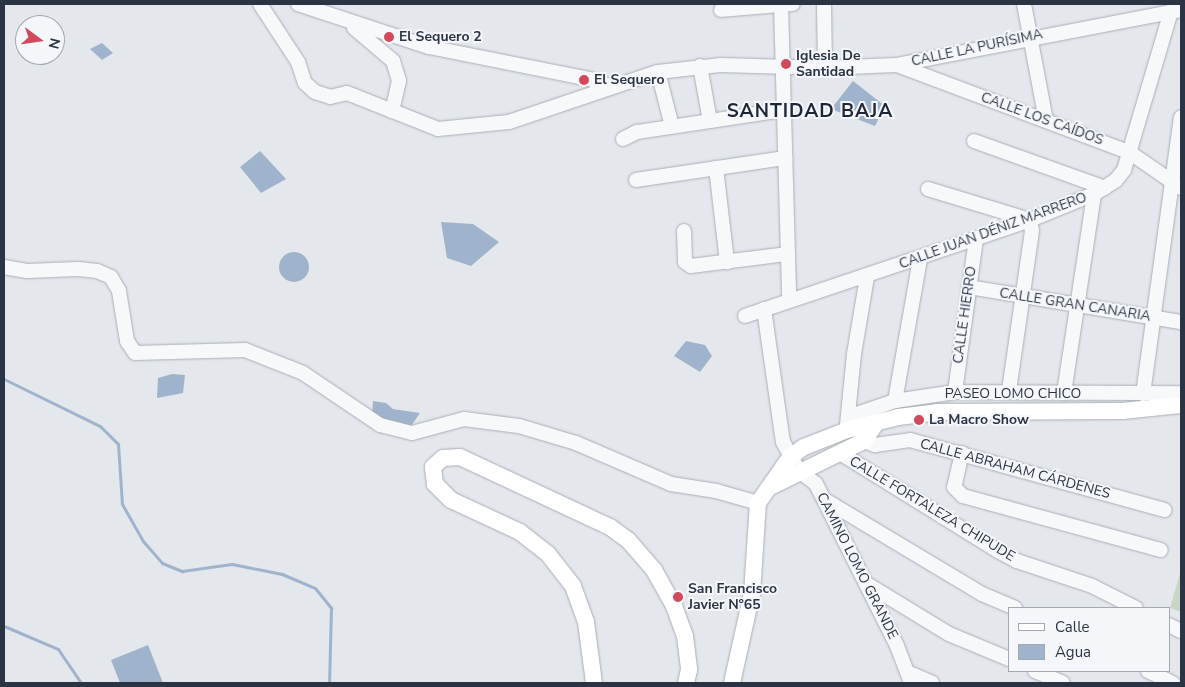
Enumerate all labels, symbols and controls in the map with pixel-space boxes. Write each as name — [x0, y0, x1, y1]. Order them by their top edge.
north arrow — [15, 15, 65, 65]
street label: CALLE LA PURÍSIMA — [910, 26, 1044, 70]
place label: El Sequero 2 — [399, 29, 482, 45]
marker: El Sequero 2 — [383, 31, 395, 43]
text: N — [44, 36, 65, 51]
place label: Iglesia De Santidad — [796, 48, 860, 80]
marker: Iglesia De Santidad — [780, 58, 792, 70]
place label: El Sequero — [594, 72, 665, 88]
marker: El Sequero — [578, 74, 590, 86]
street label: CALLE LOS CAÍDOS — [978, 89, 1106, 149]
district label: SANTIDAD BAJA — [725, 101, 895, 123]
street label: CALLE JUAN DÉNIZ MARRERO — [897, 189, 1089, 273]
street label: CALLE HIERRO — [950, 265, 980, 365]
street label: CALLE GRAN CANARIA — [998, 285, 1152, 325]
street label: PASEO LOMO CHICO — [945, 386, 1081, 402]
place label: La Macro Show — [929, 412, 1029, 428]
marker: La Macro Show — [913, 414, 925, 426]
street label: CALLE ABRAHAM CÁRDENES — [918, 436, 1112, 502]
street label: CALLE FORTALEZA CHIPUDE — [846, 453, 1018, 565]
street label: CAMINO LOMO GRANDE — [813, 490, 901, 642]
place label: San Francisco Javier Nº65 — [688, 581, 777, 614]
marker: San Francisco Javier Nº65 — [672, 591, 684, 603]
legend — [1008, 607, 1170, 672]
text: Calle — [1055, 617, 1090, 637]
text: Agua — [1055, 642, 1091, 662]

